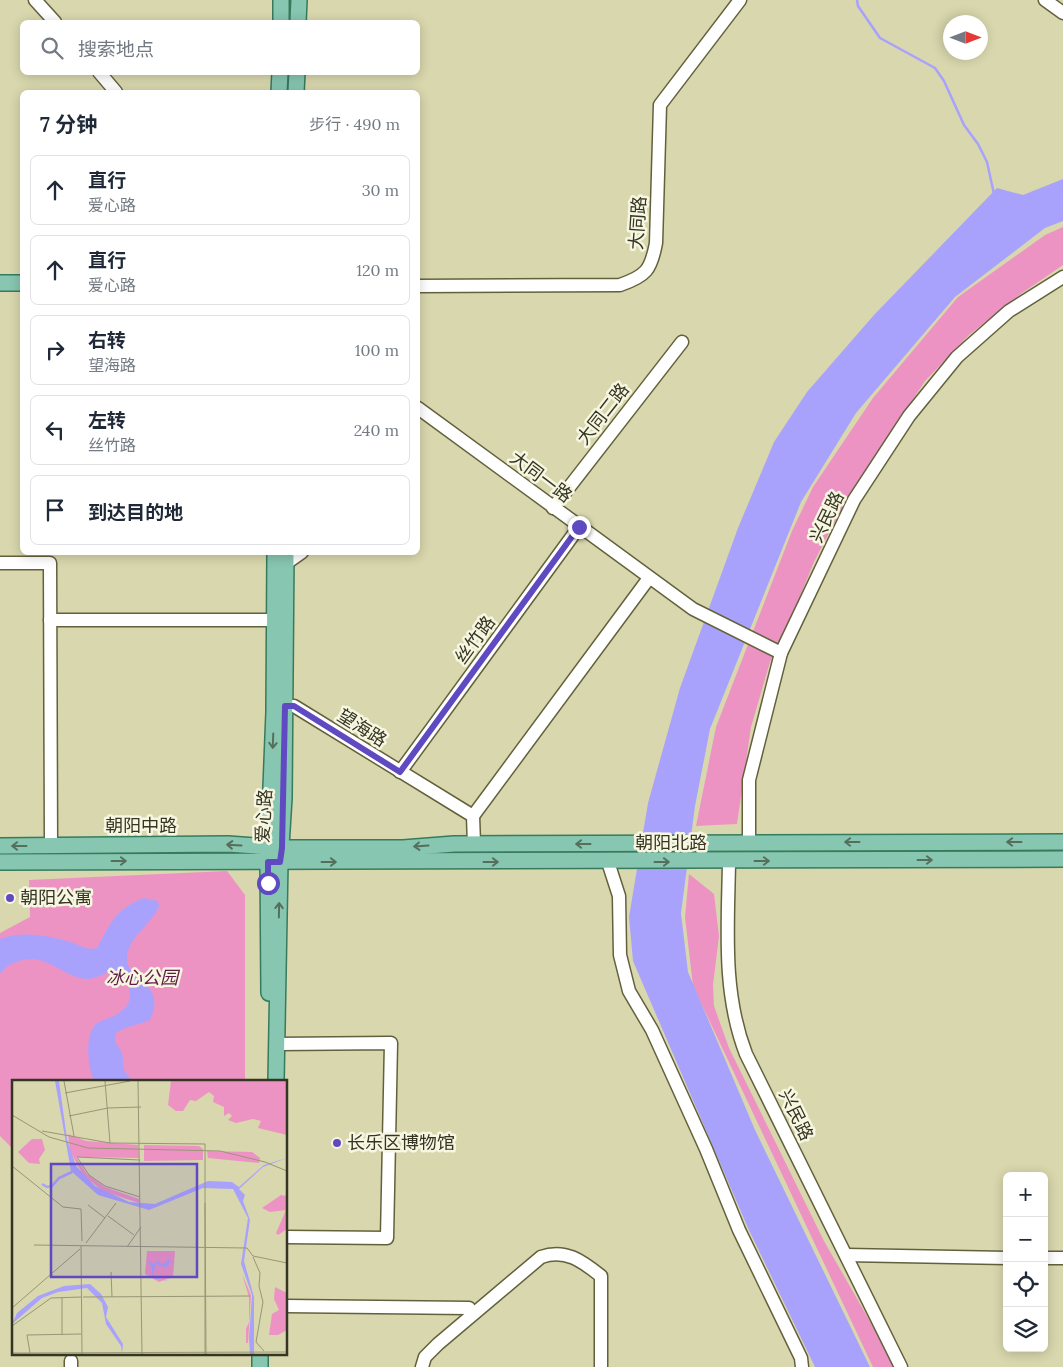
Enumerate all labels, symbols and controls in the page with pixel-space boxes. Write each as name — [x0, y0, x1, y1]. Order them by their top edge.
north arrow — [943, 15, 988, 60]
search box — [20, 20, 420, 75]
icon: search — [38, 34, 66, 62]
text: 搜索地点 — [78, 37, 154, 61]
text: 7 分钟 — [40, 111, 97, 138]
text: 步行 · 490 m — [309, 114, 400, 134]
text: 直行 — [88, 168, 126, 192]
icon: ahead — [41, 176, 69, 204]
text: 30 m — [362, 180, 399, 200]
text: 爱心路 — [88, 195, 136, 215]
street label: 大同路 — [624, 195, 651, 251]
text: 直行 — [88, 248, 126, 272]
icon: ahead — [41, 256, 69, 284]
text: 120 m — [356, 260, 399, 280]
text: 爱心路 — [88, 275, 136, 295]
text: 右转 — [88, 328, 126, 352]
icon: right — [41, 336, 69, 364]
text: 100 m — [355, 340, 399, 360]
text: 望海路 — [88, 355, 136, 375]
street label: 大同二路 — [571, 378, 634, 449]
text: 左转 — [88, 408, 126, 432]
icon: left — [41, 416, 69, 444]
text: 240 m — [354, 420, 399, 440]
text: 丝竹路 — [88, 435, 136, 455]
street label: 大同一路 — [506, 446, 577, 507]
street label: 兴民路 — [804, 487, 849, 546]
icon: arrive — [41, 496, 69, 524]
text: 到达目的地 — [88, 500, 183, 524]
route end — [568, 516, 591, 539]
street label: 丝竹路 — [449, 611, 500, 668]
street label: 望海路 — [333, 704, 391, 752]
one-way arrow — [269, 733, 278, 749]
street label: 爱心路 — [251, 788, 276, 844]
street label: 朝阳中路 — [105, 814, 177, 837]
street label: 朝阳北路 — [635, 831, 707, 854]
one-way arrow — [1007, 837, 1023, 847]
one-way arrow — [844, 838, 860, 847]
one-way arrow — [575, 839, 592, 849]
one-way arrow — [226, 840, 242, 849]
one-way arrow — [11, 841, 27, 851]
one-way arrow — [413, 842, 429, 851]
one-way arrow — [916, 855, 932, 865]
one-way arrow — [110, 856, 126, 866]
one-way arrow — [320, 857, 337, 867]
one-way arrow — [483, 857, 499, 867]
one-way arrow — [654, 857, 670, 867]
one-way arrow — [754, 857, 770, 866]
route start — [257, 872, 280, 895]
place label: 朝阳公寓 — [20, 886, 92, 909]
marker: 朝阳公寓 — [4, 892, 16, 904]
one-way arrow — [274, 902, 284, 918]
park label: 冰心公园 — [106, 966, 181, 989]
inset map — [12, 1080, 288, 1354]
street label: 兴民路 — [774, 1085, 819, 1144]
place label: 长乐区博物馆 — [347, 1131, 455, 1154]
marker: 长乐区博物馆 — [331, 1137, 343, 1149]
map controls — [1003, 1172, 1048, 1352]
button: + — [1003, 1172, 1048, 1217]
button: − — [1003, 1217, 1048, 1262]
button: locate — [1003, 1262, 1048, 1307]
button: layers — [1003, 1307, 1048, 1352]

